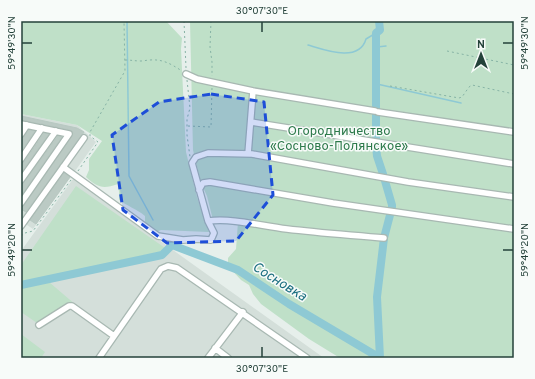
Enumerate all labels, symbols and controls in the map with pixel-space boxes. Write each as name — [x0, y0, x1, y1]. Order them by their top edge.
text: 30°07'30"E — [236, 5, 288, 18]
text: 59°49'30"N — [6, 16, 19, 70]
text: 59°49'30"N — [519, 16, 532, 70]
north arrow — [461, 34, 501, 74]
text: N — [477, 38, 485, 52]
park label: Огородничество «Сосново-Полянское» — [270, 124, 408, 155]
text: 59°49'20"N — [6, 223, 19, 277]
text: 59°49'20"N — [519, 223, 532, 277]
water label: Сосновка — [249, 259, 310, 306]
text: 30°07'30"E — [236, 363, 288, 376]

